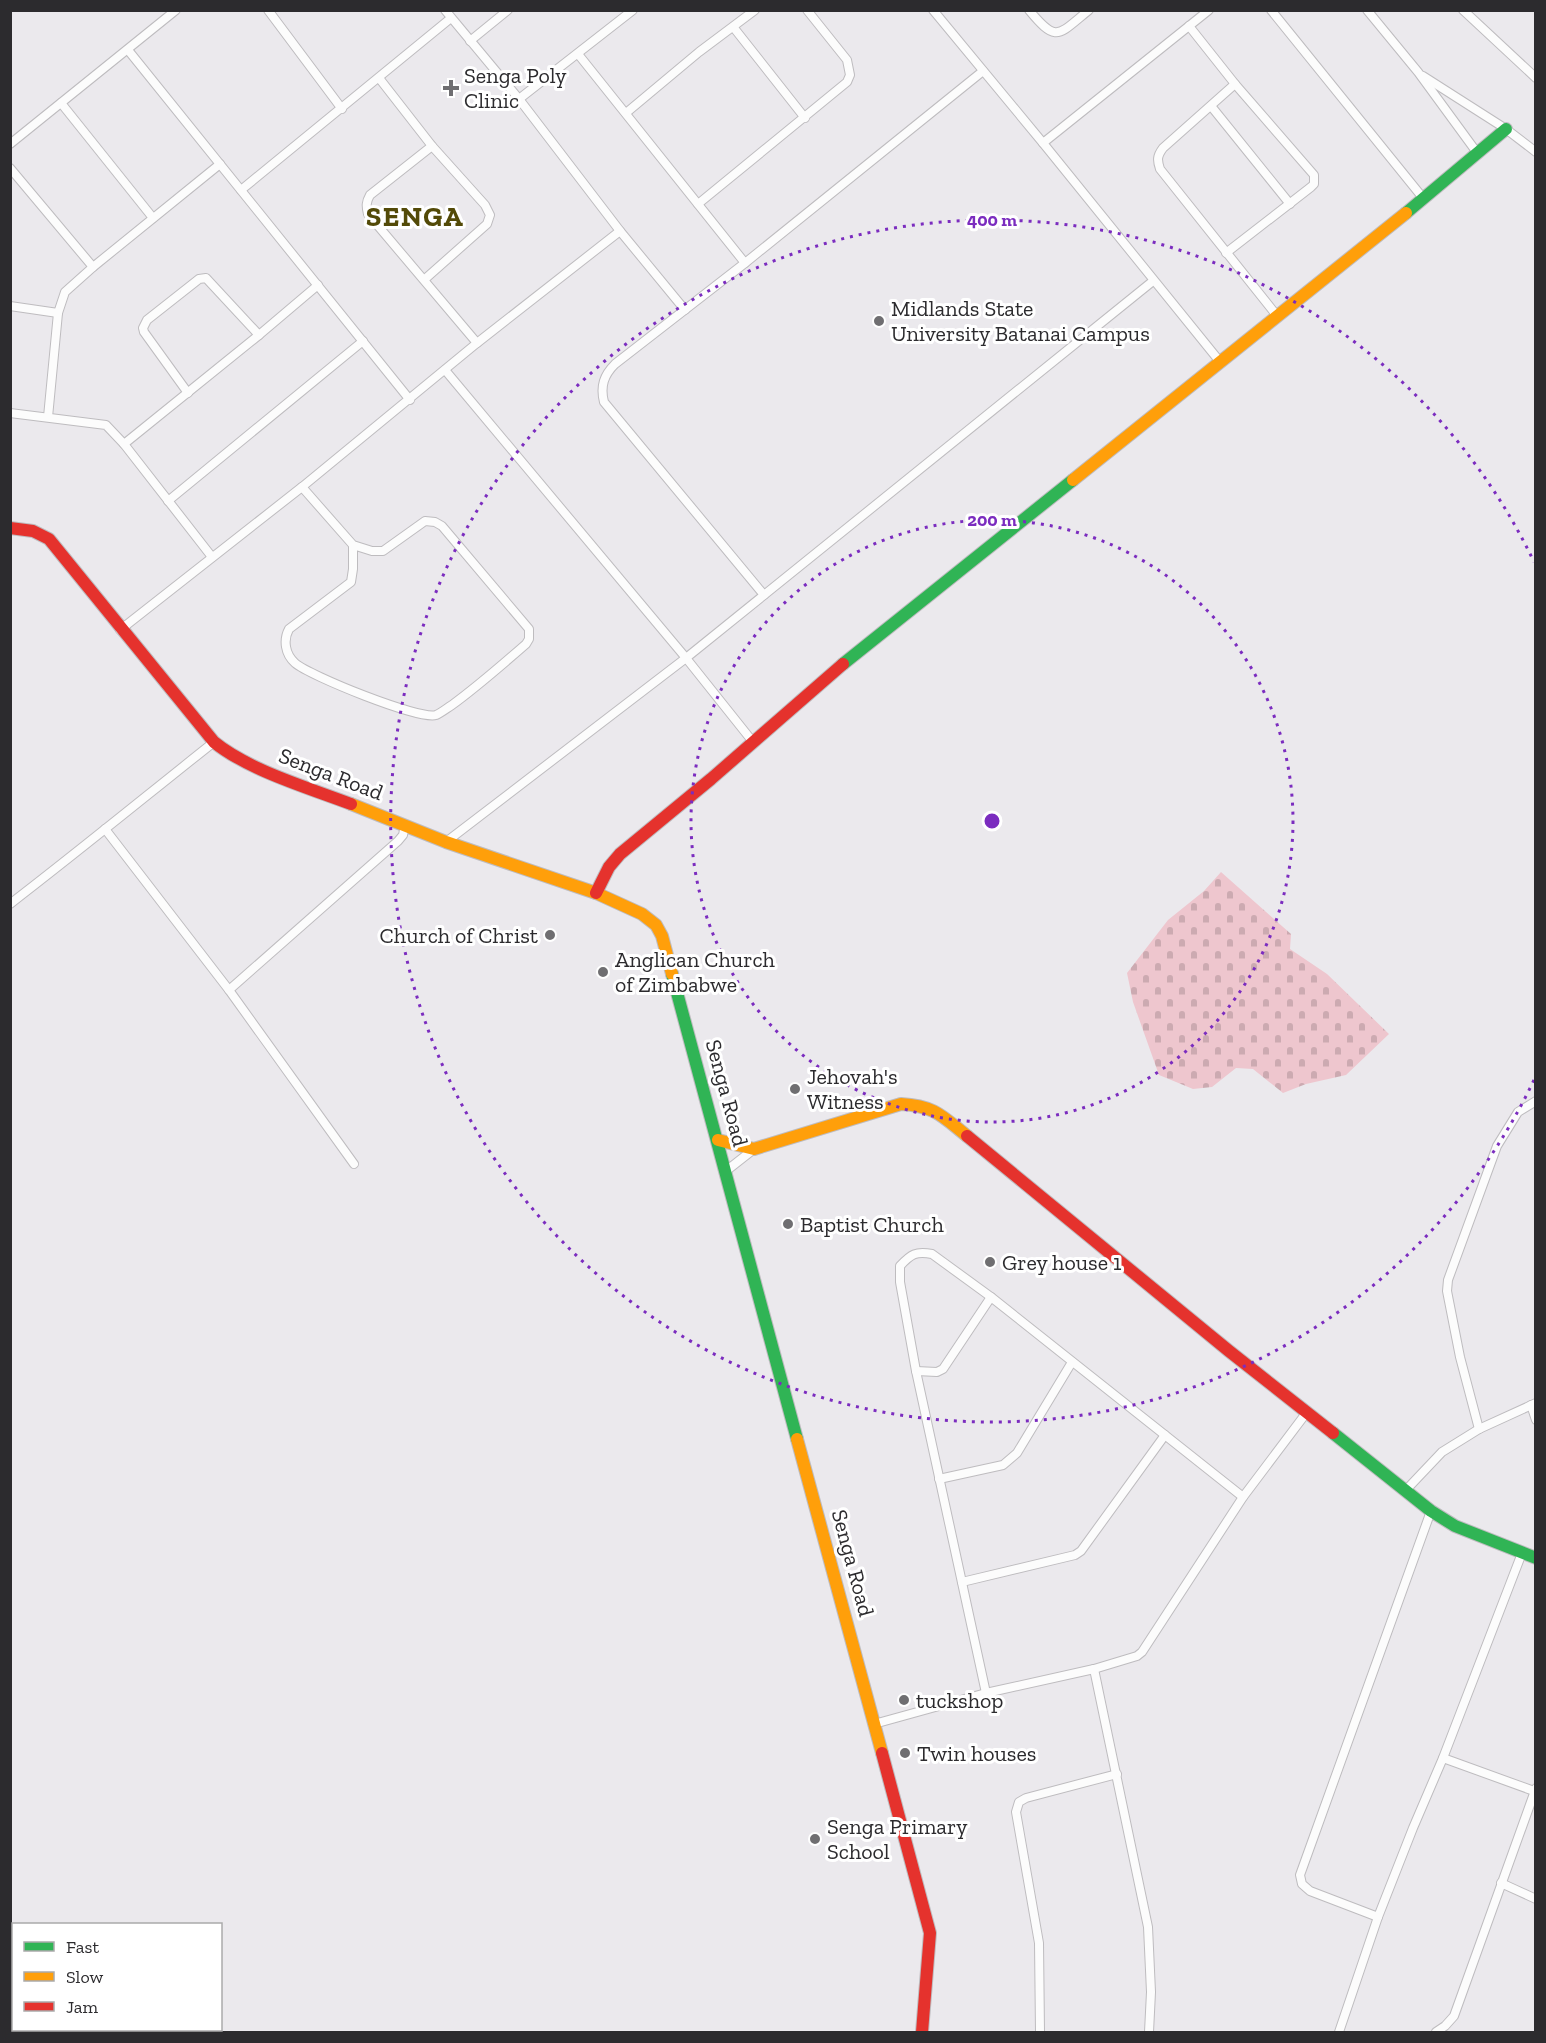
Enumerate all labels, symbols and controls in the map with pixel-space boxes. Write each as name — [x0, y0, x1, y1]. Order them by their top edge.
place label: Senga Poly Clinic — [464, 62, 567, 114]
marker: Senga Poly Clinic — [442, 79, 460, 97]
district label: SENGA — [366, 200, 464, 233]
text: 400 m — [967, 209, 1017, 231]
place label: Midlands State University Batanai Campus — [891, 295, 1150, 347]
marker: Midlands State University Batanai Campus — [872, 314, 886, 328]
text: 200 m — [967, 509, 1017, 531]
street label: Senga Road — [275, 742, 387, 806]
centre of rings — [982, 811, 1002, 831]
place label: Church of Christ — [380, 922, 539, 949]
marker: Church of Christ — [543, 928, 557, 942]
place label: Anglican Church of Zimbabwe — [615, 946, 776, 998]
marker: Anglican Church of Zimbabwe — [596, 965, 610, 979]
street label: Senga Road — [700, 1037, 754, 1149]
place label: Jehovah's Witness — [807, 1063, 898, 1115]
marker: Jehovah's Witness — [788, 1082, 802, 1096]
place label: Baptist Church — [800, 1211, 944, 1238]
marker: Baptist Church — [781, 1217, 795, 1231]
place label: Grey house 1 — [1002, 1249, 1122, 1276]
marker: Grey house 1 — [983, 1255, 997, 1269]
street label: Senga Road — [826, 1507, 880, 1619]
place label: tuckshop — [916, 1687, 1003, 1714]
marker: tuckshop — [897, 1693, 911, 1707]
place label: Twin houses — [917, 1740, 1036, 1767]
marker: Twin houses — [898, 1746, 912, 1760]
place label: Senga Primary School — [827, 1813, 968, 1865]
marker: Senga Primary School — [808, 1832, 822, 1846]
legend — [12, 1923, 222, 2031]
text: Fast — [66, 1936, 99, 1958]
text: Slow — [66, 1966, 103, 1988]
text: Jam — [66, 1996, 98, 2018]

